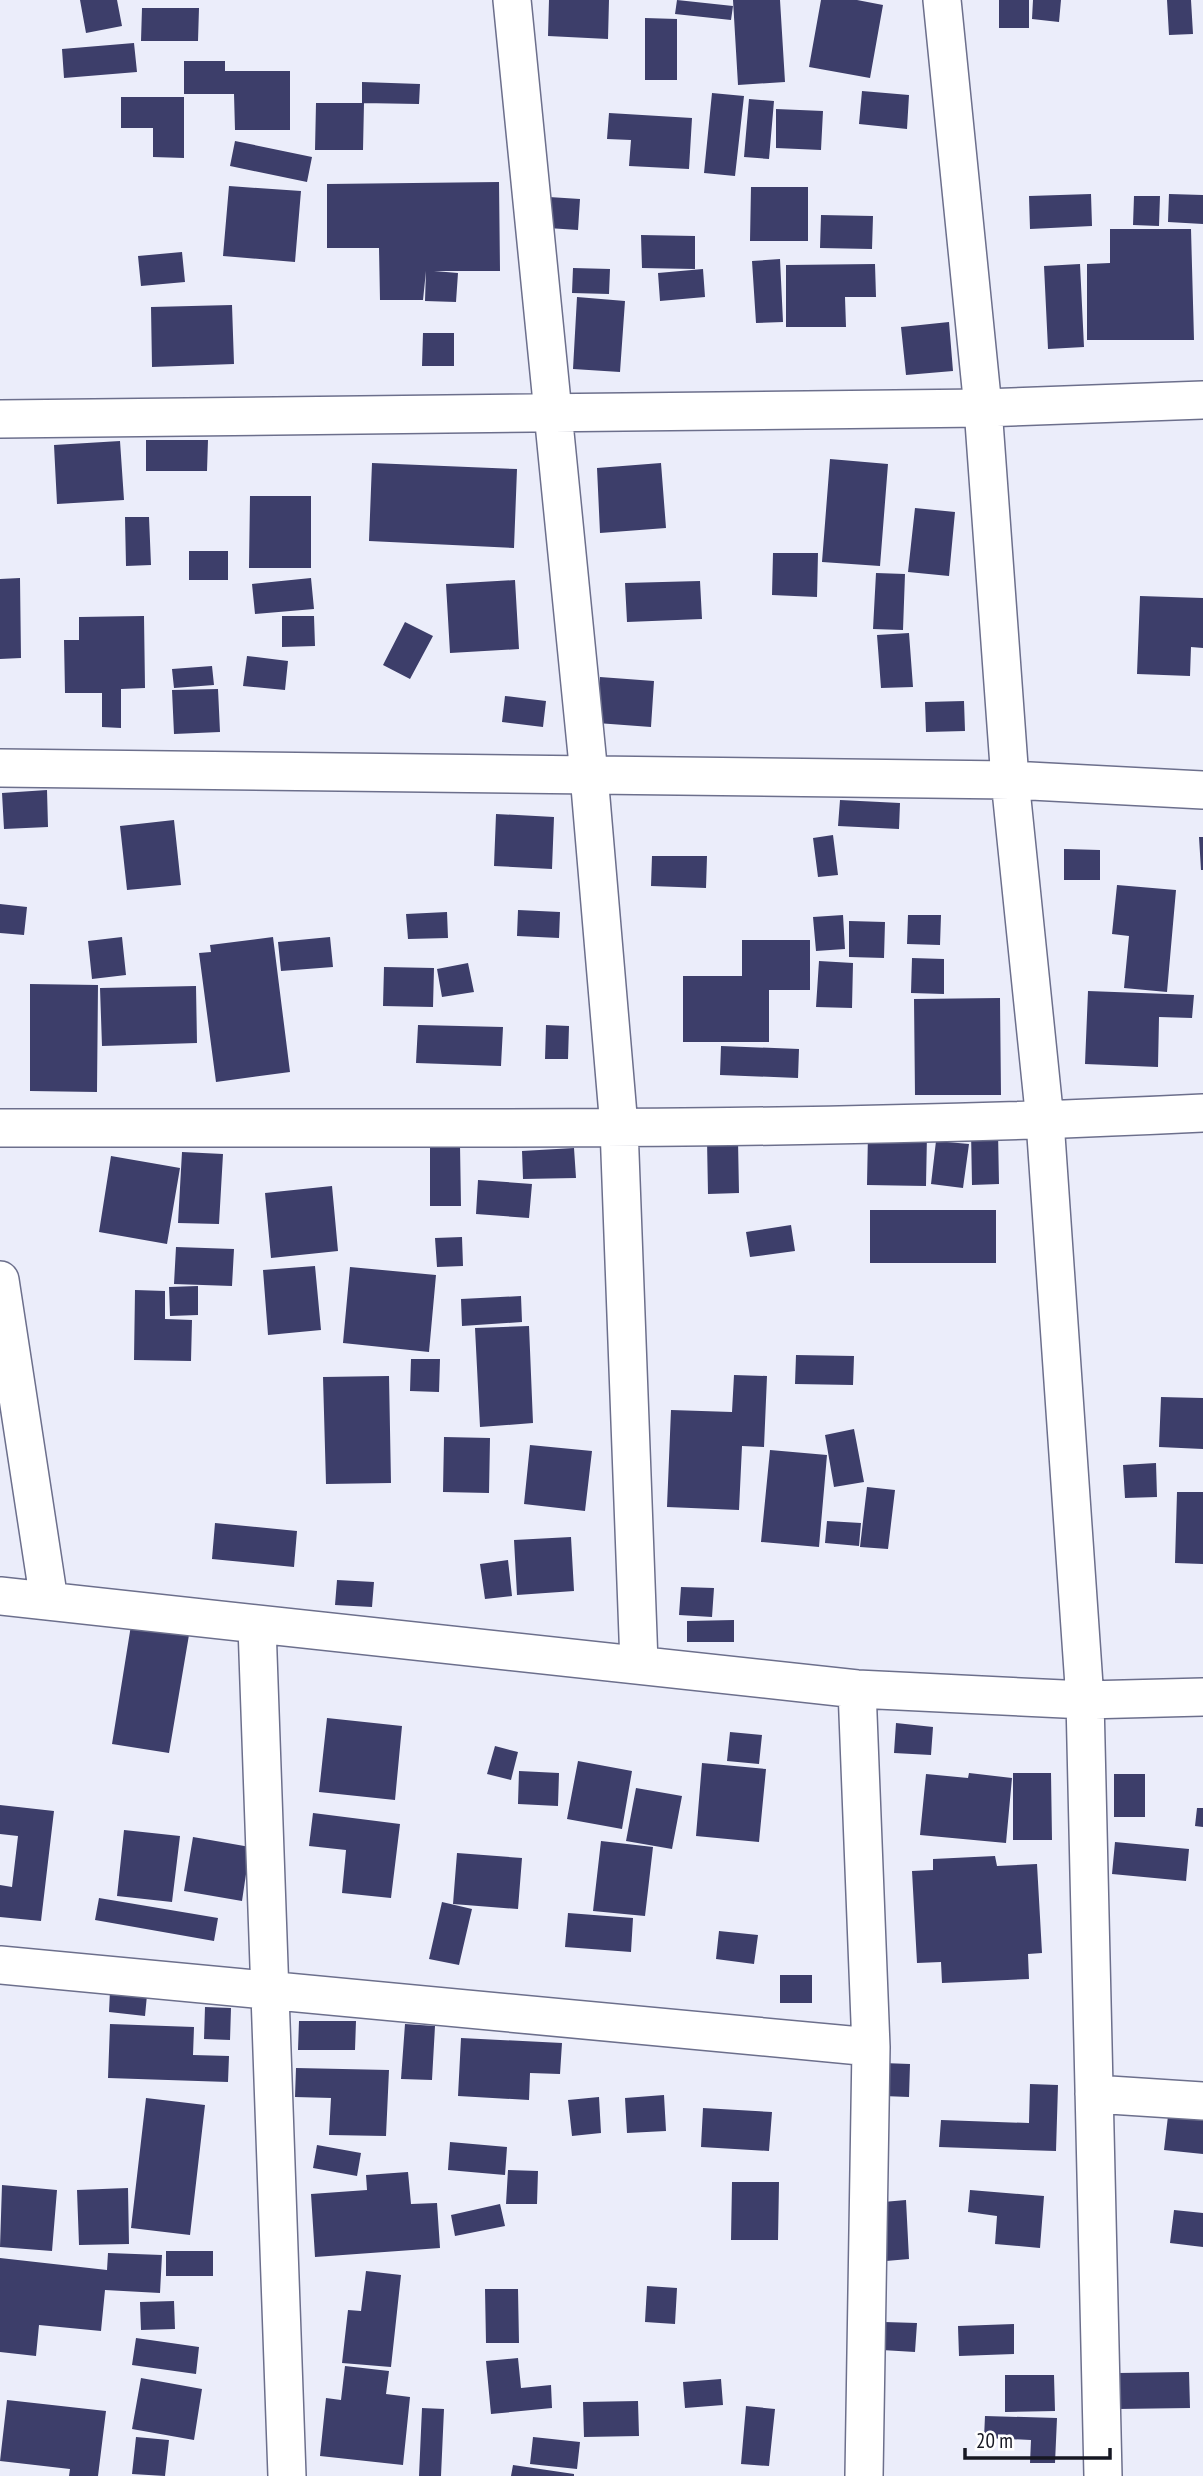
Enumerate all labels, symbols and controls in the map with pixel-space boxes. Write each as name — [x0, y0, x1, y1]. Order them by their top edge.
scale bar — [965, 2416, 1110, 2460]
text: 20 m — [976, 2427, 1013, 2454]

